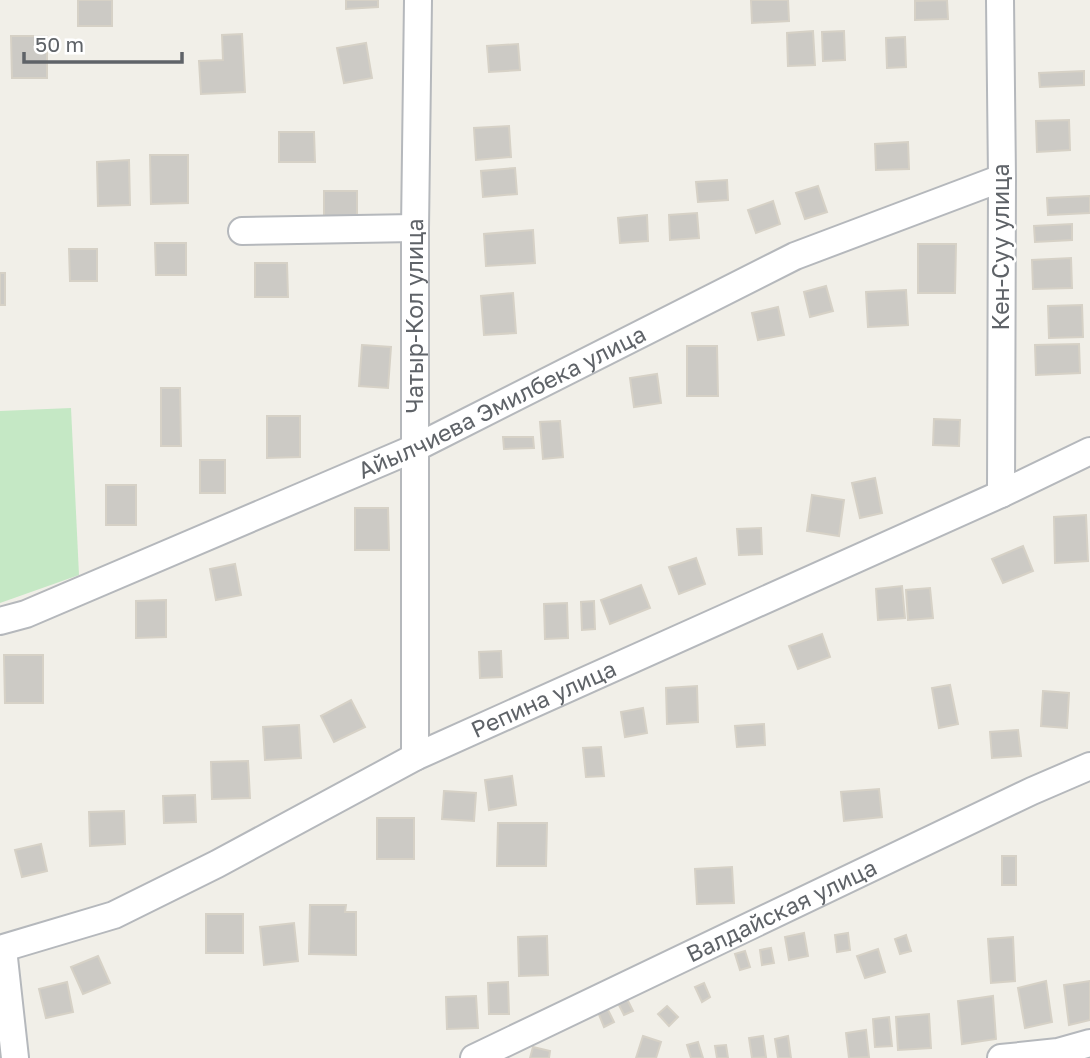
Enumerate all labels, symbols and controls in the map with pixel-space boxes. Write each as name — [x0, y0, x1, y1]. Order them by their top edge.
scale bar — [24, 21, 182, 65]
text: 50 m — [35, 31, 84, 57]
street label: Кен-Суу улица — [986, 164, 1014, 330]
street label: Чатыр-Кол улица — [400, 218, 428, 414]
street label: Айылчиева Эмилбека улица — [353, 319, 650, 484]
street label: Репина улица — [466, 654, 620, 743]
street label: Валдайская улица — [681, 852, 881, 967]

